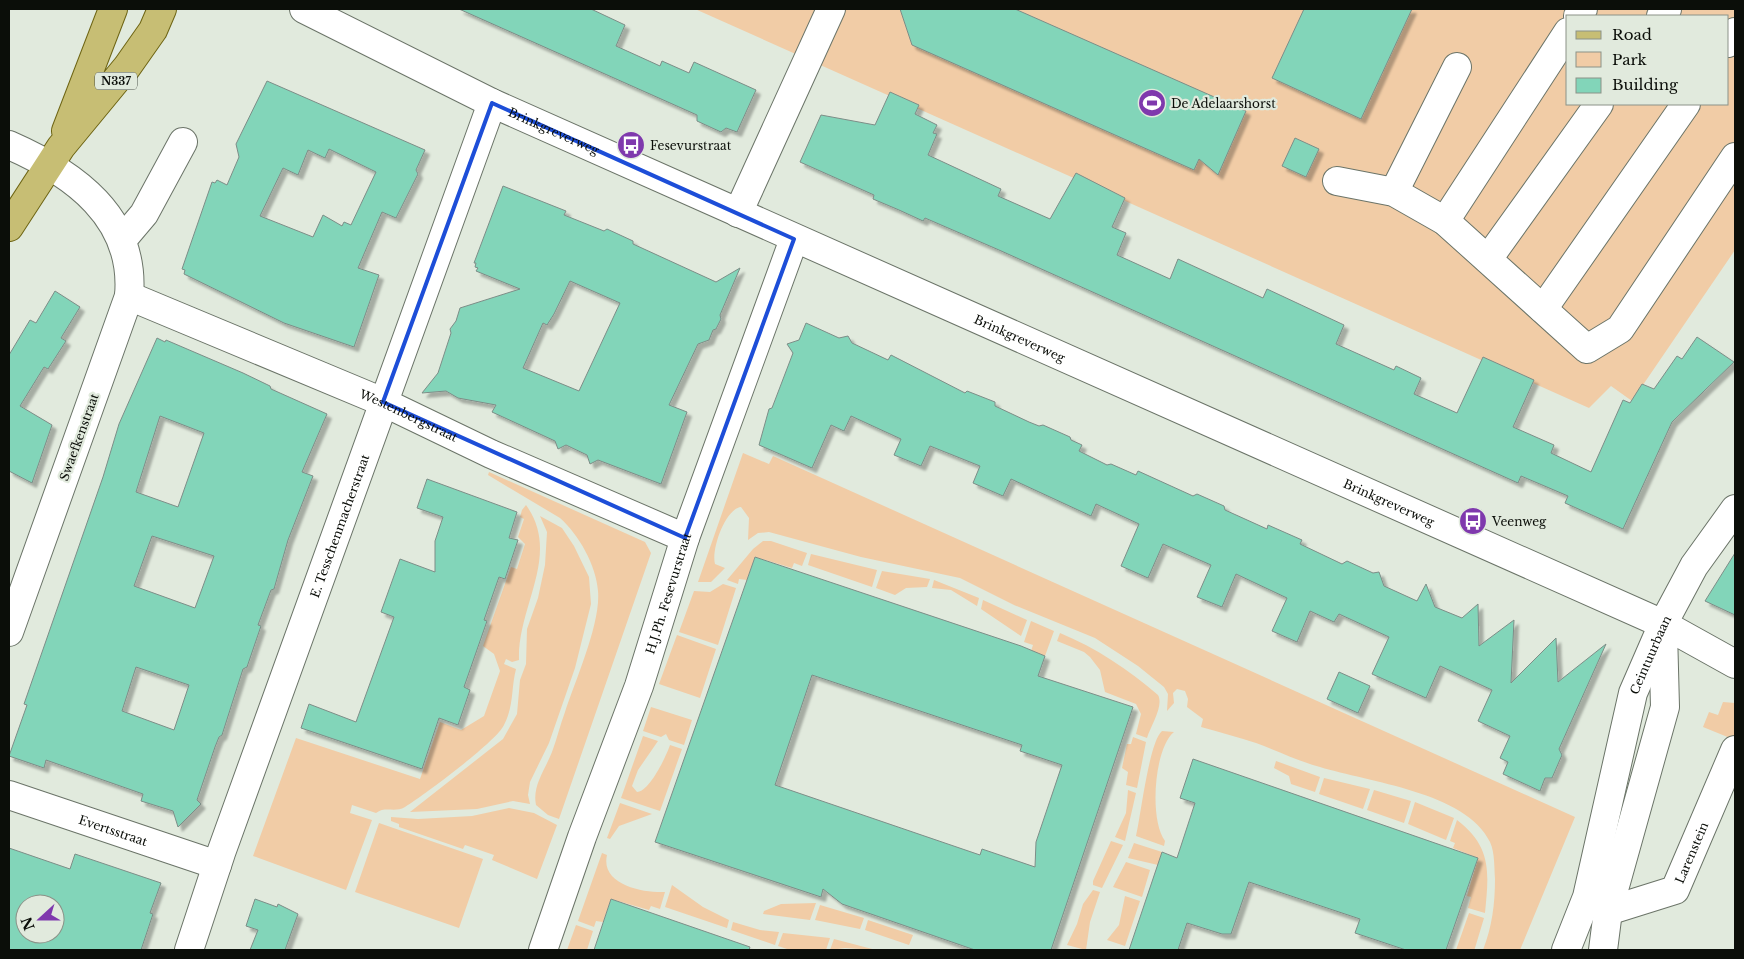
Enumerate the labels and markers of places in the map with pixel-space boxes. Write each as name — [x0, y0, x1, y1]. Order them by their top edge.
sports icon: De Adelaarshorst — [1137, 88, 1167, 118]
place label: De Adelaarshorst — [1171, 96, 1276, 111]
bus stop icon: Fesevurstraat — [616, 130, 646, 160]
place label: Fesevurstraat — [650, 138, 732, 153]
bus stop icon: Veenweg — [1458, 506, 1488, 536]
place label: Veenweg — [1491, 514, 1547, 529]

